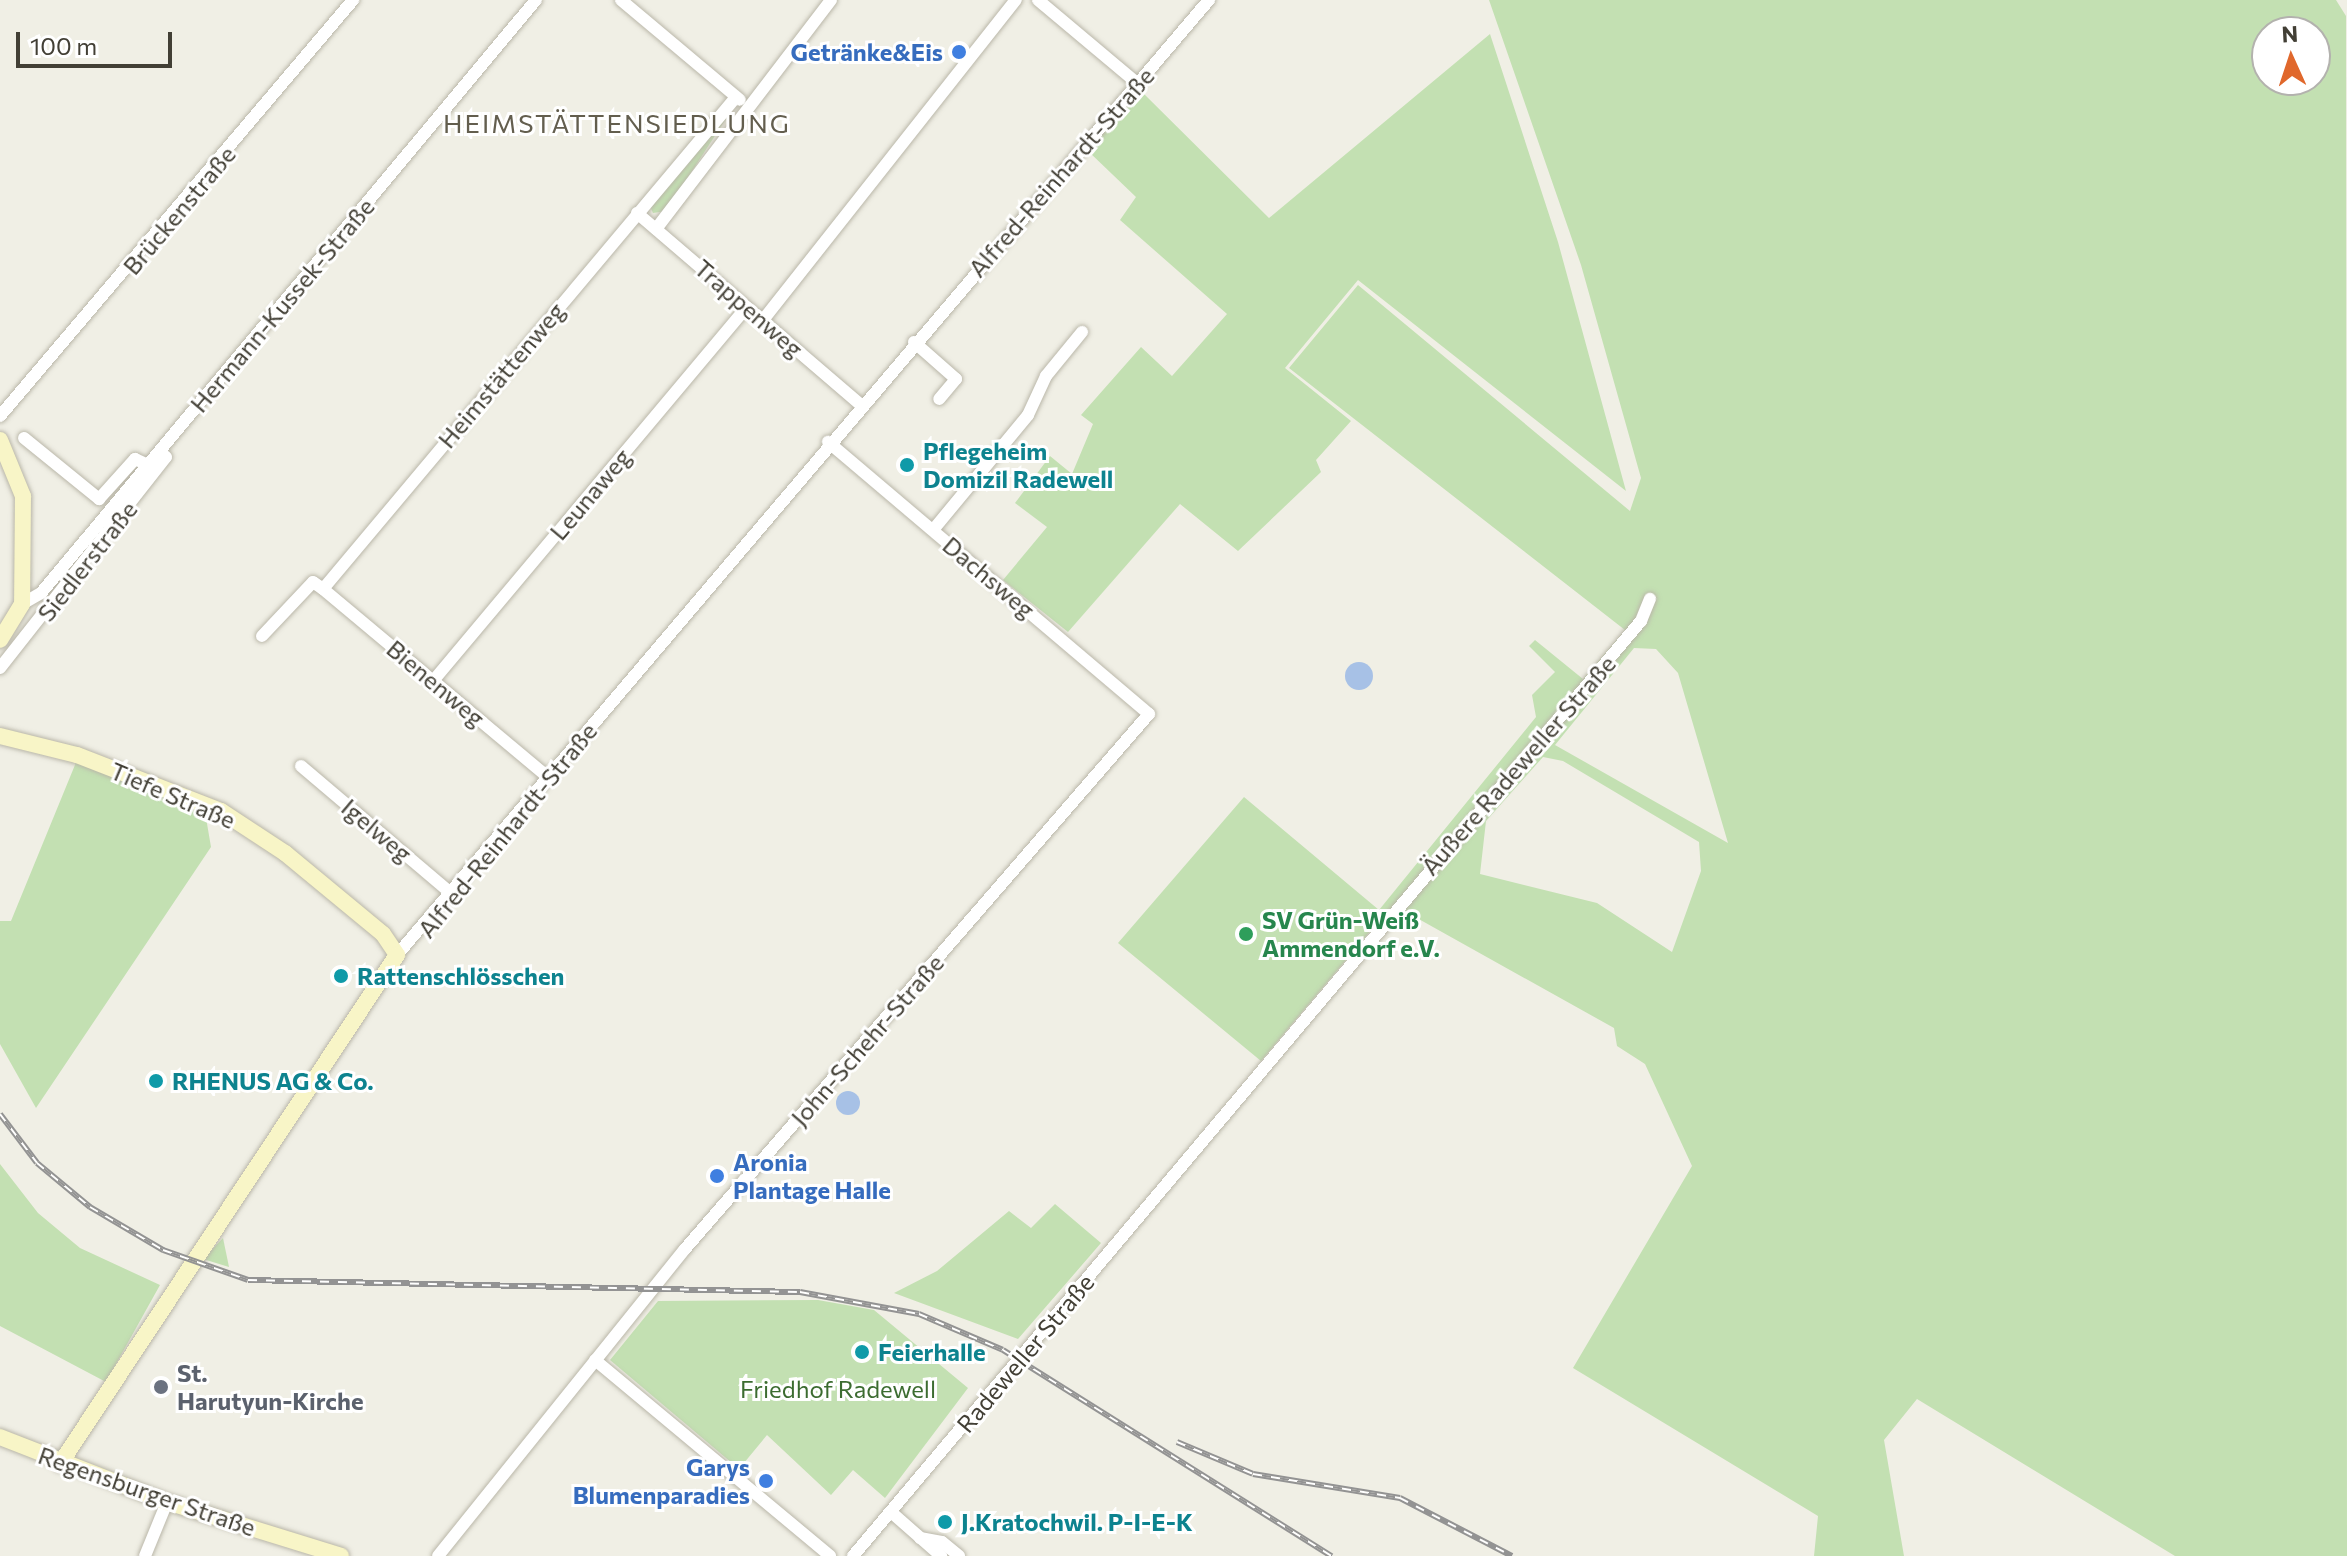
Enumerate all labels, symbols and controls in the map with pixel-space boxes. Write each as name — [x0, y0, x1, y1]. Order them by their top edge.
scale bar — [20, 16, 176, 66]
north arrow — [2251, 16, 2331, 96]
text: N — [2281, 20, 2299, 47]
text: 100 m — [30, 31, 97, 60]
place label: Getränke&Eis — [790, 38, 943, 66]
marker: Getränke&Eis — [950, 43, 968, 61]
street label: Alfred-Reinhardt-Straße — [962, 61, 1160, 283]
district label: HEIMSTÄTTENSIEDLUNG — [443, 107, 791, 139]
street label: Brückenstraße — [117, 140, 241, 280]
street label: Hermann-Kussek-Straße — [184, 192, 380, 418]
street label: Trappenweg — [689, 253, 809, 363]
street label: Heimstättenweg — [432, 296, 570, 454]
place label: Pflegeheim Domizil Radewell — [923, 437, 1113, 493]
street label: Leunaweg — [544, 443, 636, 545]
marker: Pflegeheim Domizil Radewell — [898, 456, 916, 474]
street label: Siedlerstraße — [31, 495, 143, 627]
street label: Dachsweg — [937, 530, 1041, 624]
street label: Bienenweg — [381, 634, 491, 732]
street label: Äußere Radeweller Straße — [1415, 649, 1621, 881]
street label: Alfred-Reinhardt-Straße — [411, 717, 603, 943]
street label: Tiefe Straße — [106, 756, 240, 834]
street label: Igelweg — [336, 792, 418, 868]
place label: SV Grün-Weiß Ammendorf e.V. — [1262, 906, 1440, 962]
marker: SV Grün-Weiß Ammendorf e.V. — [1237, 925, 1255, 943]
street label: John-Schehr-Straße — [785, 948, 949, 1132]
place label: Rattenschlösschen — [357, 962, 564, 990]
marker: Rattenschlösschen — [332, 967, 350, 985]
place label: RHENUS AG & Co. — [172, 1067, 374, 1095]
marker: RHENUS AG & Co. — [147, 1072, 165, 1090]
place label: Aronia Plantage Halle — [733, 1148, 891, 1204]
marker: Aronia Plantage Halle — [708, 1167, 726, 1185]
street label: Radeweller Straße — [950, 1268, 1100, 1438]
place label: Feierhalle — [878, 1338, 986, 1366]
marker: Feierhalle — [853, 1343, 871, 1361]
place label: St. Harutyun-Kirche — [177, 1359, 364, 1415]
park label: Friedhof Radewell — [740, 1375, 936, 1403]
marker: St. Harutyun-Kirche — [152, 1378, 170, 1396]
street label: Regensburger Straße — [35, 1440, 259, 1542]
place label: Garys Blumenparadies — [573, 1453, 750, 1509]
marker: Garys Blumenparadies — [757, 1472, 775, 1490]
place label: J.Kratochwil. P-I-E-K — [961, 1508, 1193, 1536]
marker: J.Kratochwil. P-I-E-K — [936, 1513, 954, 1531]

